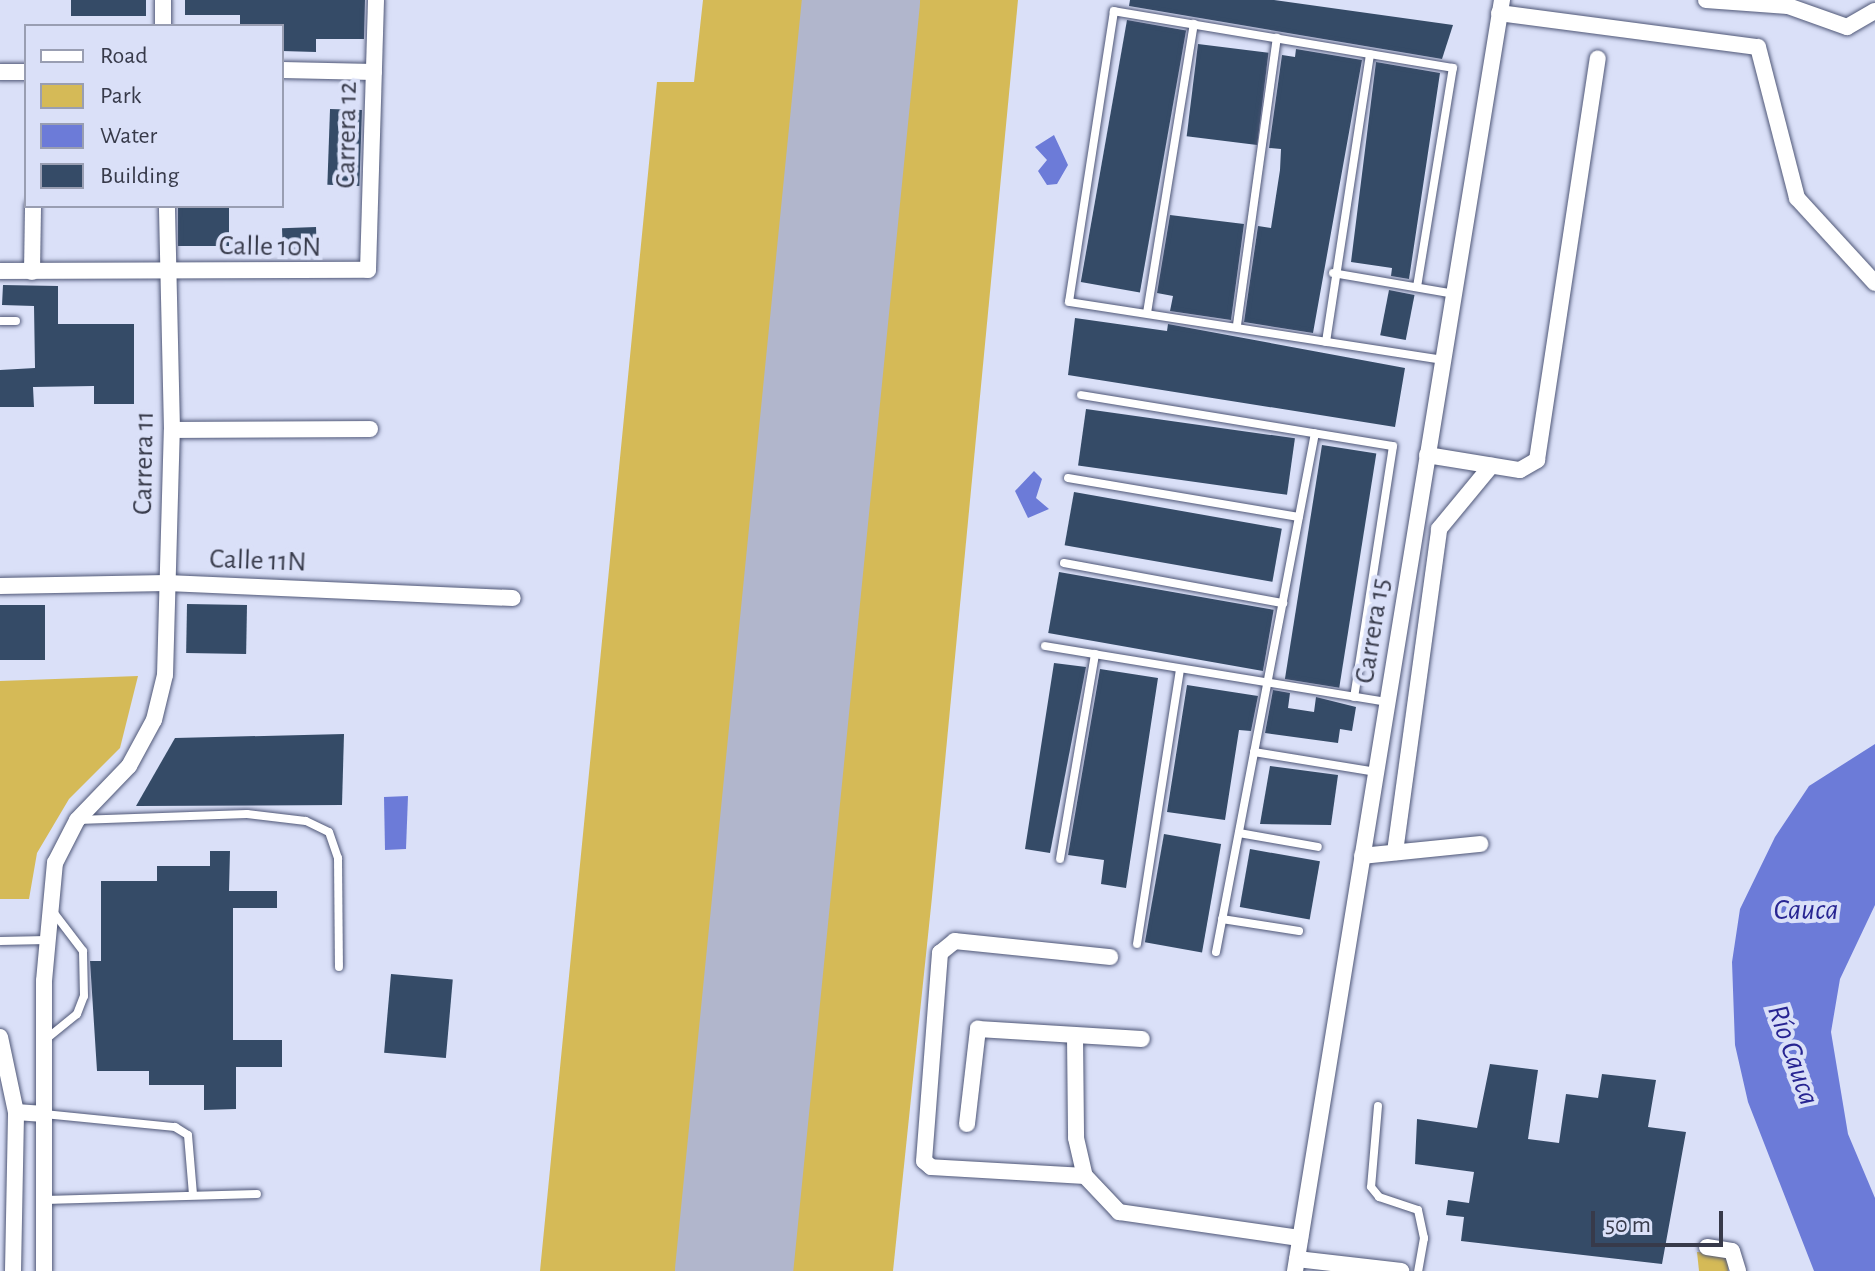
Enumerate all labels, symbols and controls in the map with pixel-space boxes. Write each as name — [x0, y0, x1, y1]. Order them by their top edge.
legend — [24, 24, 284, 208]
text: Road — [100, 44, 148, 68]
street label: Carrera 12 — [329, 81, 365, 189]
text: Park — [100, 84, 141, 108]
text: Water — [100, 124, 157, 148]
text: Building — [100, 164, 179, 188]
street label: Calle 10N — [219, 229, 321, 265]
street label: Carrera 11 — [126, 411, 162, 515]
street label: Calle 11N — [209, 543, 307, 579]
street label: Carrera 15 — [1348, 576, 1398, 686]
water label: Cauca — [1774, 892, 1838, 928]
water label: Río Cauca — [1759, 1000, 1827, 1110]
scale bar — [1595, 1195, 1727, 1245]
text: 50 m — [1605, 1213, 1651, 1237]

